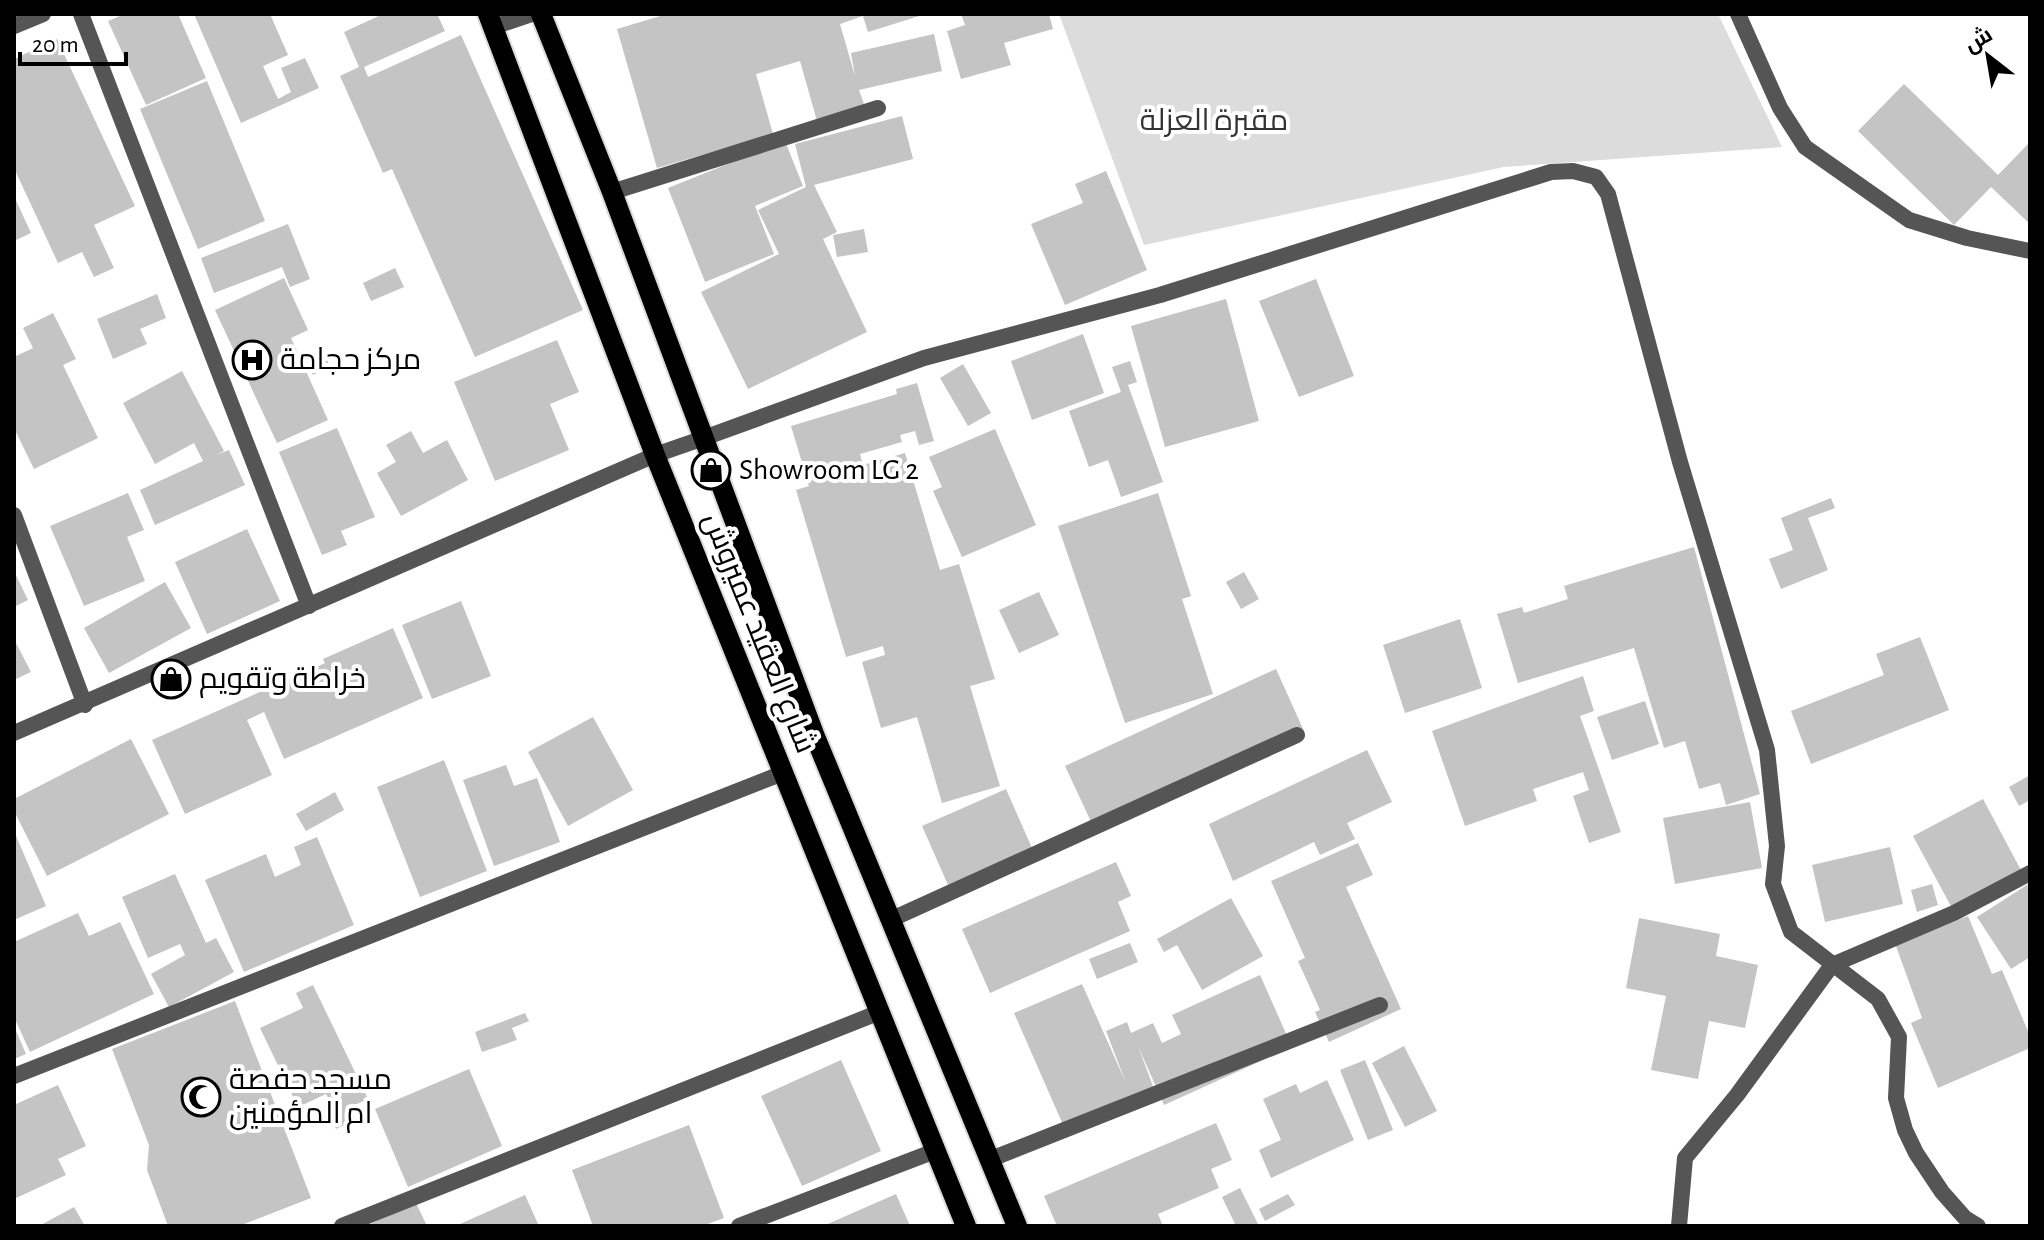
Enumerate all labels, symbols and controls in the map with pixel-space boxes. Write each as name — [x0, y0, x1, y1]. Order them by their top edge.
scale bar — [20, 16, 126, 66]
north arrow — [1948, 16, 2028, 96]
text: ش — [1960, 22, 1997, 58]
text: 20 m — [32, 33, 79, 57]
park label: مقبرة العزلة — [1140, 106, 1288, 137]
hospital icon: مركز حجامة — [231, 339, 273, 381]
place label: مركز حجامة — [280, 345, 421, 376]
shop icon: Showroom LG 2 — [690, 449, 732, 491]
place label: Showroom LG 2 — [739, 455, 919, 485]
street label: شارع العقيد عميروش — [693, 509, 821, 759]
shop icon: خراطة وتقويم — [150, 658, 192, 700]
place label: خراطة وتقويم — [199, 664, 366, 698]
place label: مسجد حفصة ام المؤمنين — [229, 1065, 392, 1133]
mosque icon: مسجد حفصة ام المؤمنين — [180, 1076, 222, 1118]

